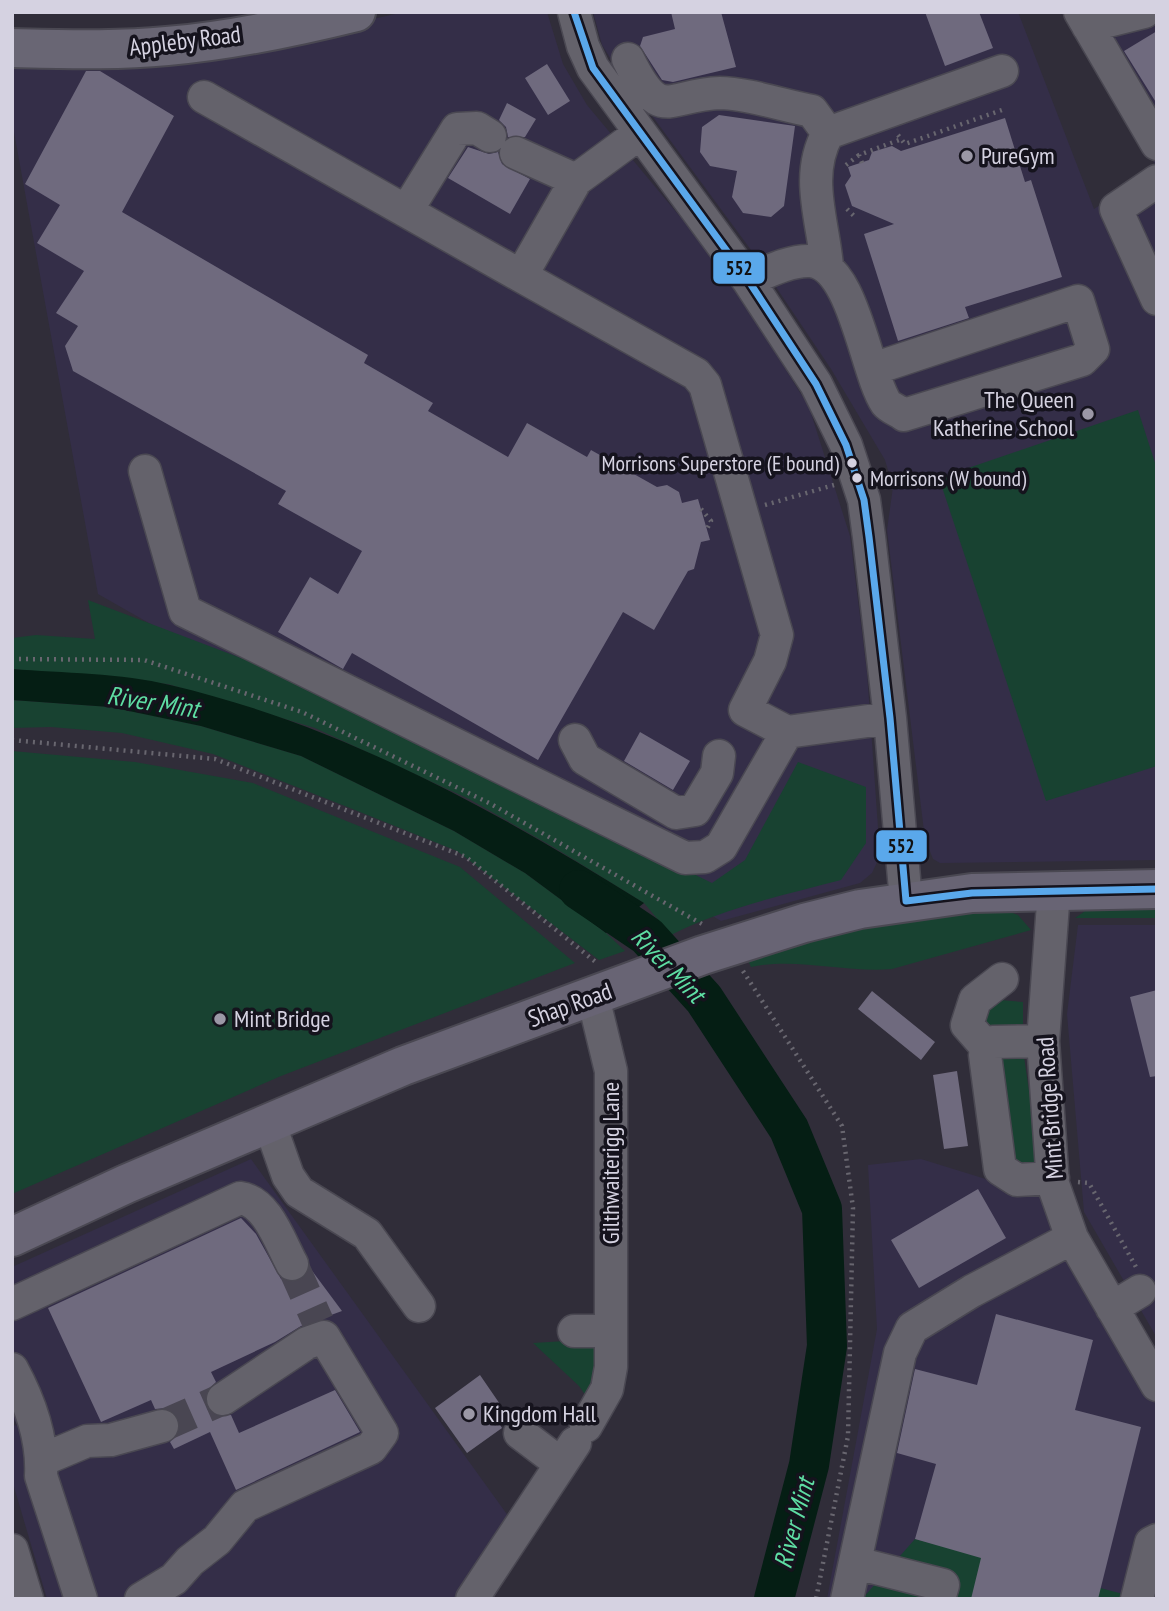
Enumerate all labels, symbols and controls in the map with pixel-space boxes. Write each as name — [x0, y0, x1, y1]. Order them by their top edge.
street label: Appleby Road — [127, 18, 243, 63]
place label: PureGym — [981, 140, 1055, 171]
marker: PureGym — [959, 148, 975, 164]
line badge: 552 — [712, 251, 766, 285]
text: 552 — [725, 256, 753, 280]
place label: The Queen Katherine School — [933, 384, 1074, 443]
marker: The Queen Katherine School — [1080, 406, 1096, 422]
place label: Morrisons Superstore (E bound) — [602, 449, 840, 477]
marker: Morrisons Superstore (E bound) — [845, 456, 859, 470]
place label: Morrisons (W bound) — [870, 464, 1027, 492]
marker: Morrisons (W bound) — [850, 471, 864, 485]
water label: River Mint — [105, 678, 204, 725]
line badge: 552 — [875, 829, 928, 863]
text: 552 — [887, 834, 915, 858]
water label: River Mint — [624, 920, 714, 1011]
street label: Shap Road — [524, 975, 616, 1034]
place label: Mint Bridge — [234, 1003, 330, 1034]
marker: Mint Bridge — [212, 1011, 228, 1027]
street label: Mint Bridge Road — [1029, 1036, 1070, 1180]
street label: Gilthwaiterigg Lane — [595, 1082, 626, 1244]
place label: Kingdom Hall — [483, 1398, 596, 1429]
marker: Kingdom Hall — [461, 1406, 477, 1422]
water label: River Mint — [766, 1471, 822, 1572]

